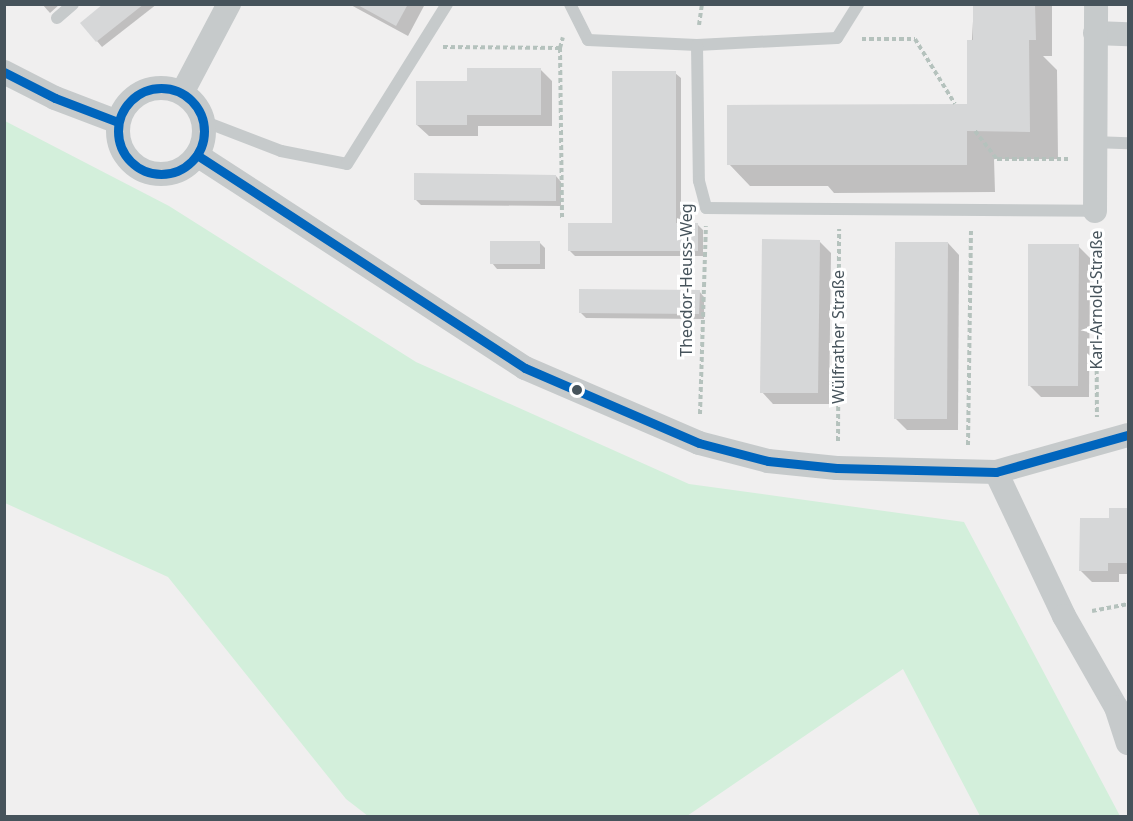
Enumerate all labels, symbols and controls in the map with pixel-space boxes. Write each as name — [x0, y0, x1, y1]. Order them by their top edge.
street label: Theodor-Heuss-Weg — [676, 203, 696, 357]
street label: Karl-Arnold-Straße — [1086, 230, 1106, 370]
street label: Wülfrather Straße — [828, 270, 848, 404]
unlabelled marker — [571, 384, 583, 396]

